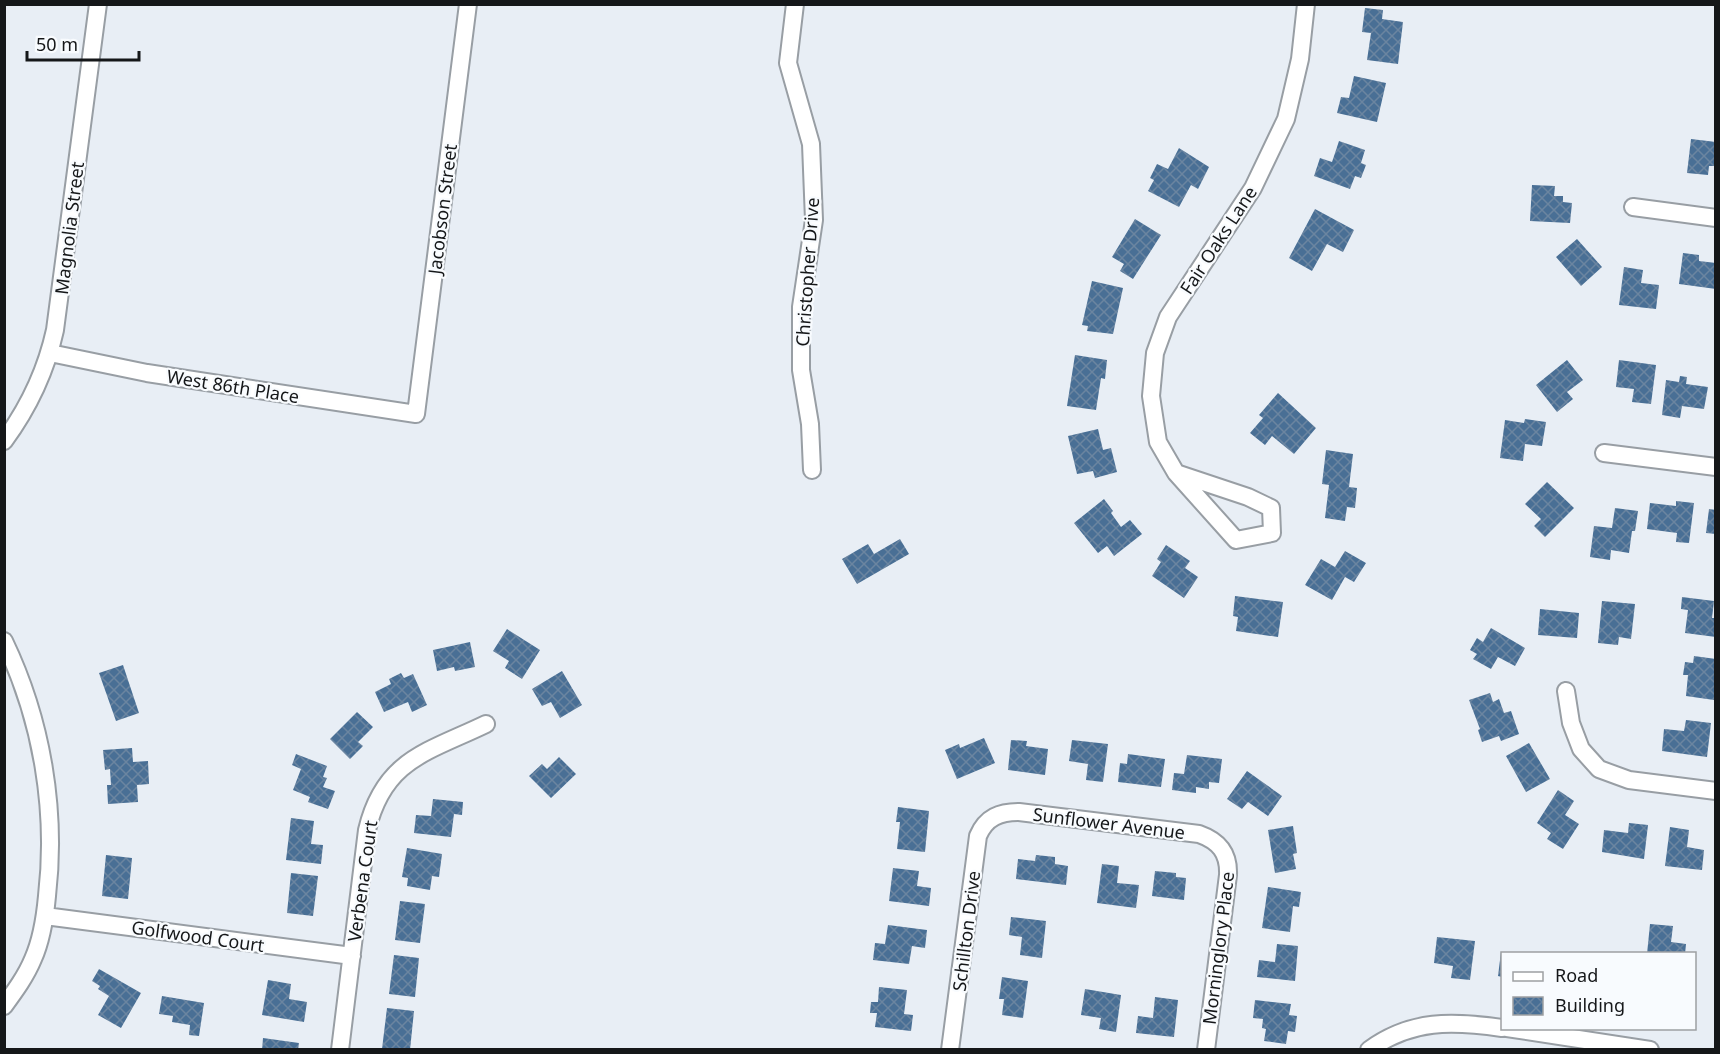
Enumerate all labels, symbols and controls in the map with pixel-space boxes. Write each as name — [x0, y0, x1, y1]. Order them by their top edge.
scale bar — [27, 24, 140, 62]
text: 50 m — [36, 32, 78, 56]
street label: Jacobson Street — [422, 142, 462, 278]
street label: Magnolia Street — [49, 160, 89, 296]
street label: Fair Oaks Lane — [1174, 181, 1262, 299]
street label: Christopher Drive — [790, 197, 824, 347]
street label: West 86th Place — [165, 364, 301, 408]
street label: Sunflower Avenue — [1032, 802, 1186, 844]
street label: Verbena Court — [342, 818, 382, 943]
street label: Schillton Drive — [947, 869, 985, 993]
street label: Morninglory Place — [1197, 870, 1239, 1026]
street label: Golfwood Court — [130, 915, 266, 957]
legend — [1501, 952, 1696, 1030]
text: Road — [1555, 963, 1598, 987]
text: Building — [1555, 993, 1625, 1017]

